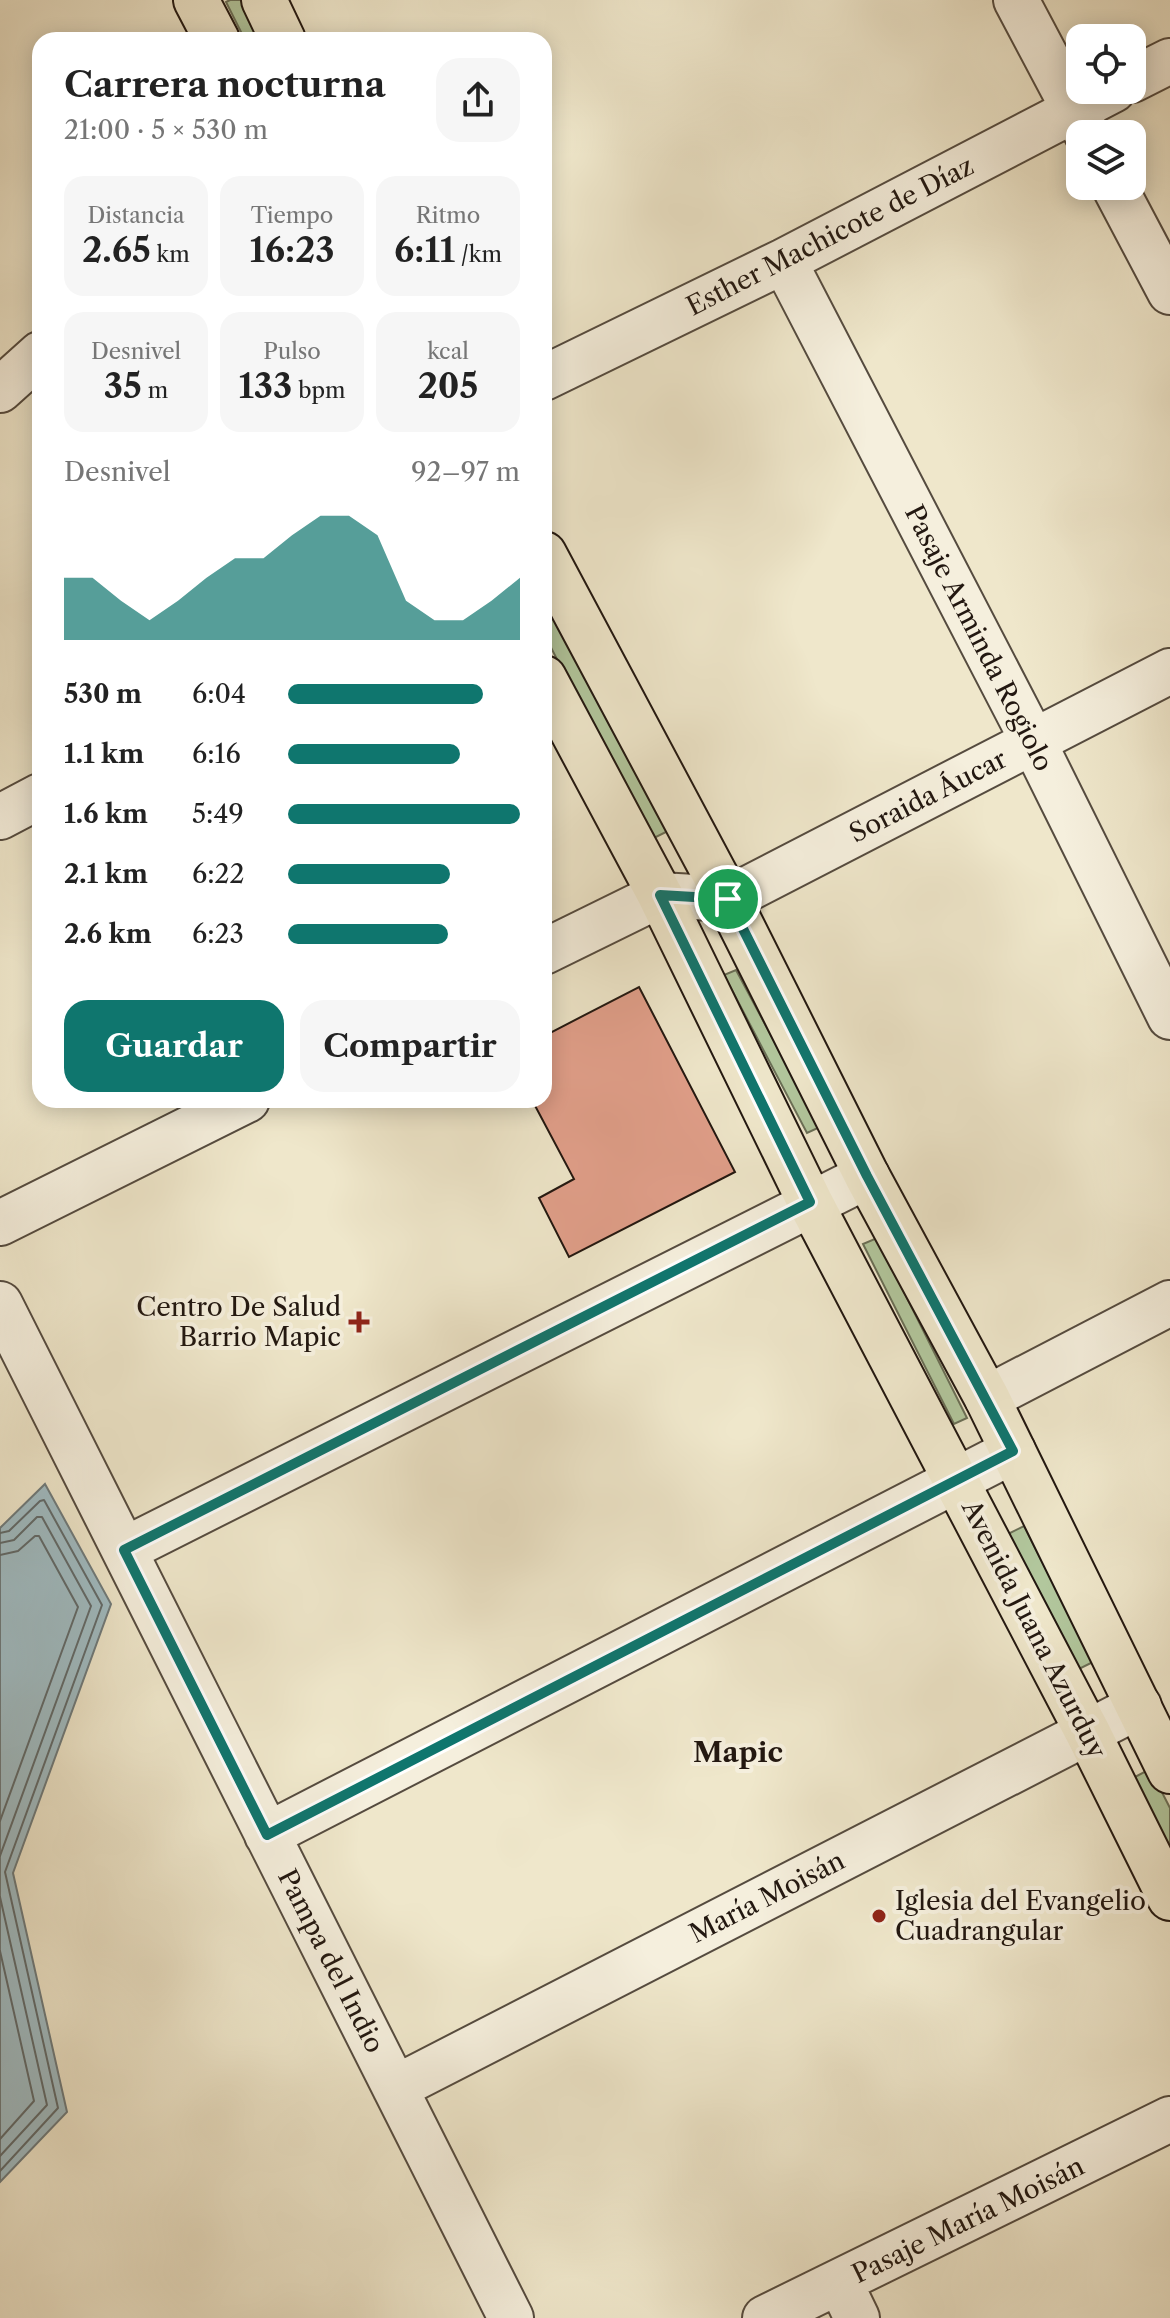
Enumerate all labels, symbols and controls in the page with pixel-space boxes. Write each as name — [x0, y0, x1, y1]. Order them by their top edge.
map controls — [1066, 24, 1146, 200]
button: locate — [1066, 24, 1146, 104]
button: share — [436, 58, 520, 142]
text: Carrera nocturna — [64, 62, 386, 106]
text: 21:00 · 5 × 530 m — [64, 114, 268, 146]
button: layers — [1066, 120, 1146, 200]
street label: Esther Machicote de Díaz — [681, 150, 979, 322]
text: Distancia — [88, 202, 185, 229]
text: Tiempo — [251, 202, 333, 229]
text: Ritmo — [416, 202, 480, 229]
text: 2.65 — [82, 229, 151, 271]
text: 16:23 — [250, 229, 335, 271]
text: 6:11 — [394, 229, 455, 271]
text: km — [151, 241, 190, 268]
text: /km — [455, 241, 502, 268]
text: Desnivel — [91, 338, 181, 365]
text: Pulso — [263, 338, 321, 365]
text: kcal — [427, 338, 469, 365]
text: 35 — [104, 365, 142, 407]
text: 133 — [239, 365, 292, 407]
text: 205 — [418, 365, 478, 407]
text: m — [142, 377, 168, 404]
text: bpm — [292, 377, 345, 404]
text: Desnivel — [64, 456, 171, 488]
text: 92–97 m — [411, 456, 520, 488]
street label: Pasaje Arminda Rogiolo — [898, 500, 1060, 776]
text: 530 m — [64, 678, 142, 710]
text: 6:04 — [192, 678, 246, 710]
text: 1.1 km — [64, 738, 144, 770]
text: 6:16 — [192, 738, 241, 770]
street label: Soraida Áucar — [844, 743, 1012, 849]
text: 1.6 km — [64, 798, 148, 830]
text: 5:49 — [192, 798, 244, 830]
text: 2.1 km — [64, 858, 148, 890]
text: 6:22 — [192, 858, 244, 890]
pin — [694, 865, 762, 933]
icon: arrive — [706, 877, 750, 921]
text: 2.6 km — [64, 918, 152, 950]
text: 6:23 — [192, 918, 244, 950]
button: Guardar — [64, 1000, 284, 1092]
button: Compartir — [300, 1000, 520, 1092]
place label: Centro De Salud Barrio Mapic — [136, 1291, 341, 1353]
marker: Centro De Salud Barrio Mapic — [348, 1311, 370, 1333]
street label: Avenida Juana Azurduy — [954, 1494, 1113, 1764]
district label: Mapic — [693, 1735, 783, 1769]
street label: María Moisán — [684, 1844, 850, 1950]
street label: Pampa del Indio — [271, 1864, 391, 2058]
place label: Iglesia del Evangelio Cuadrangular — [895, 1885, 1146, 1947]
marker: Iglesia del Evangelio Cuadrangular — [870, 1907, 888, 1925]
street label: Pasaje María Moisán — [847, 2150, 1089, 2290]

